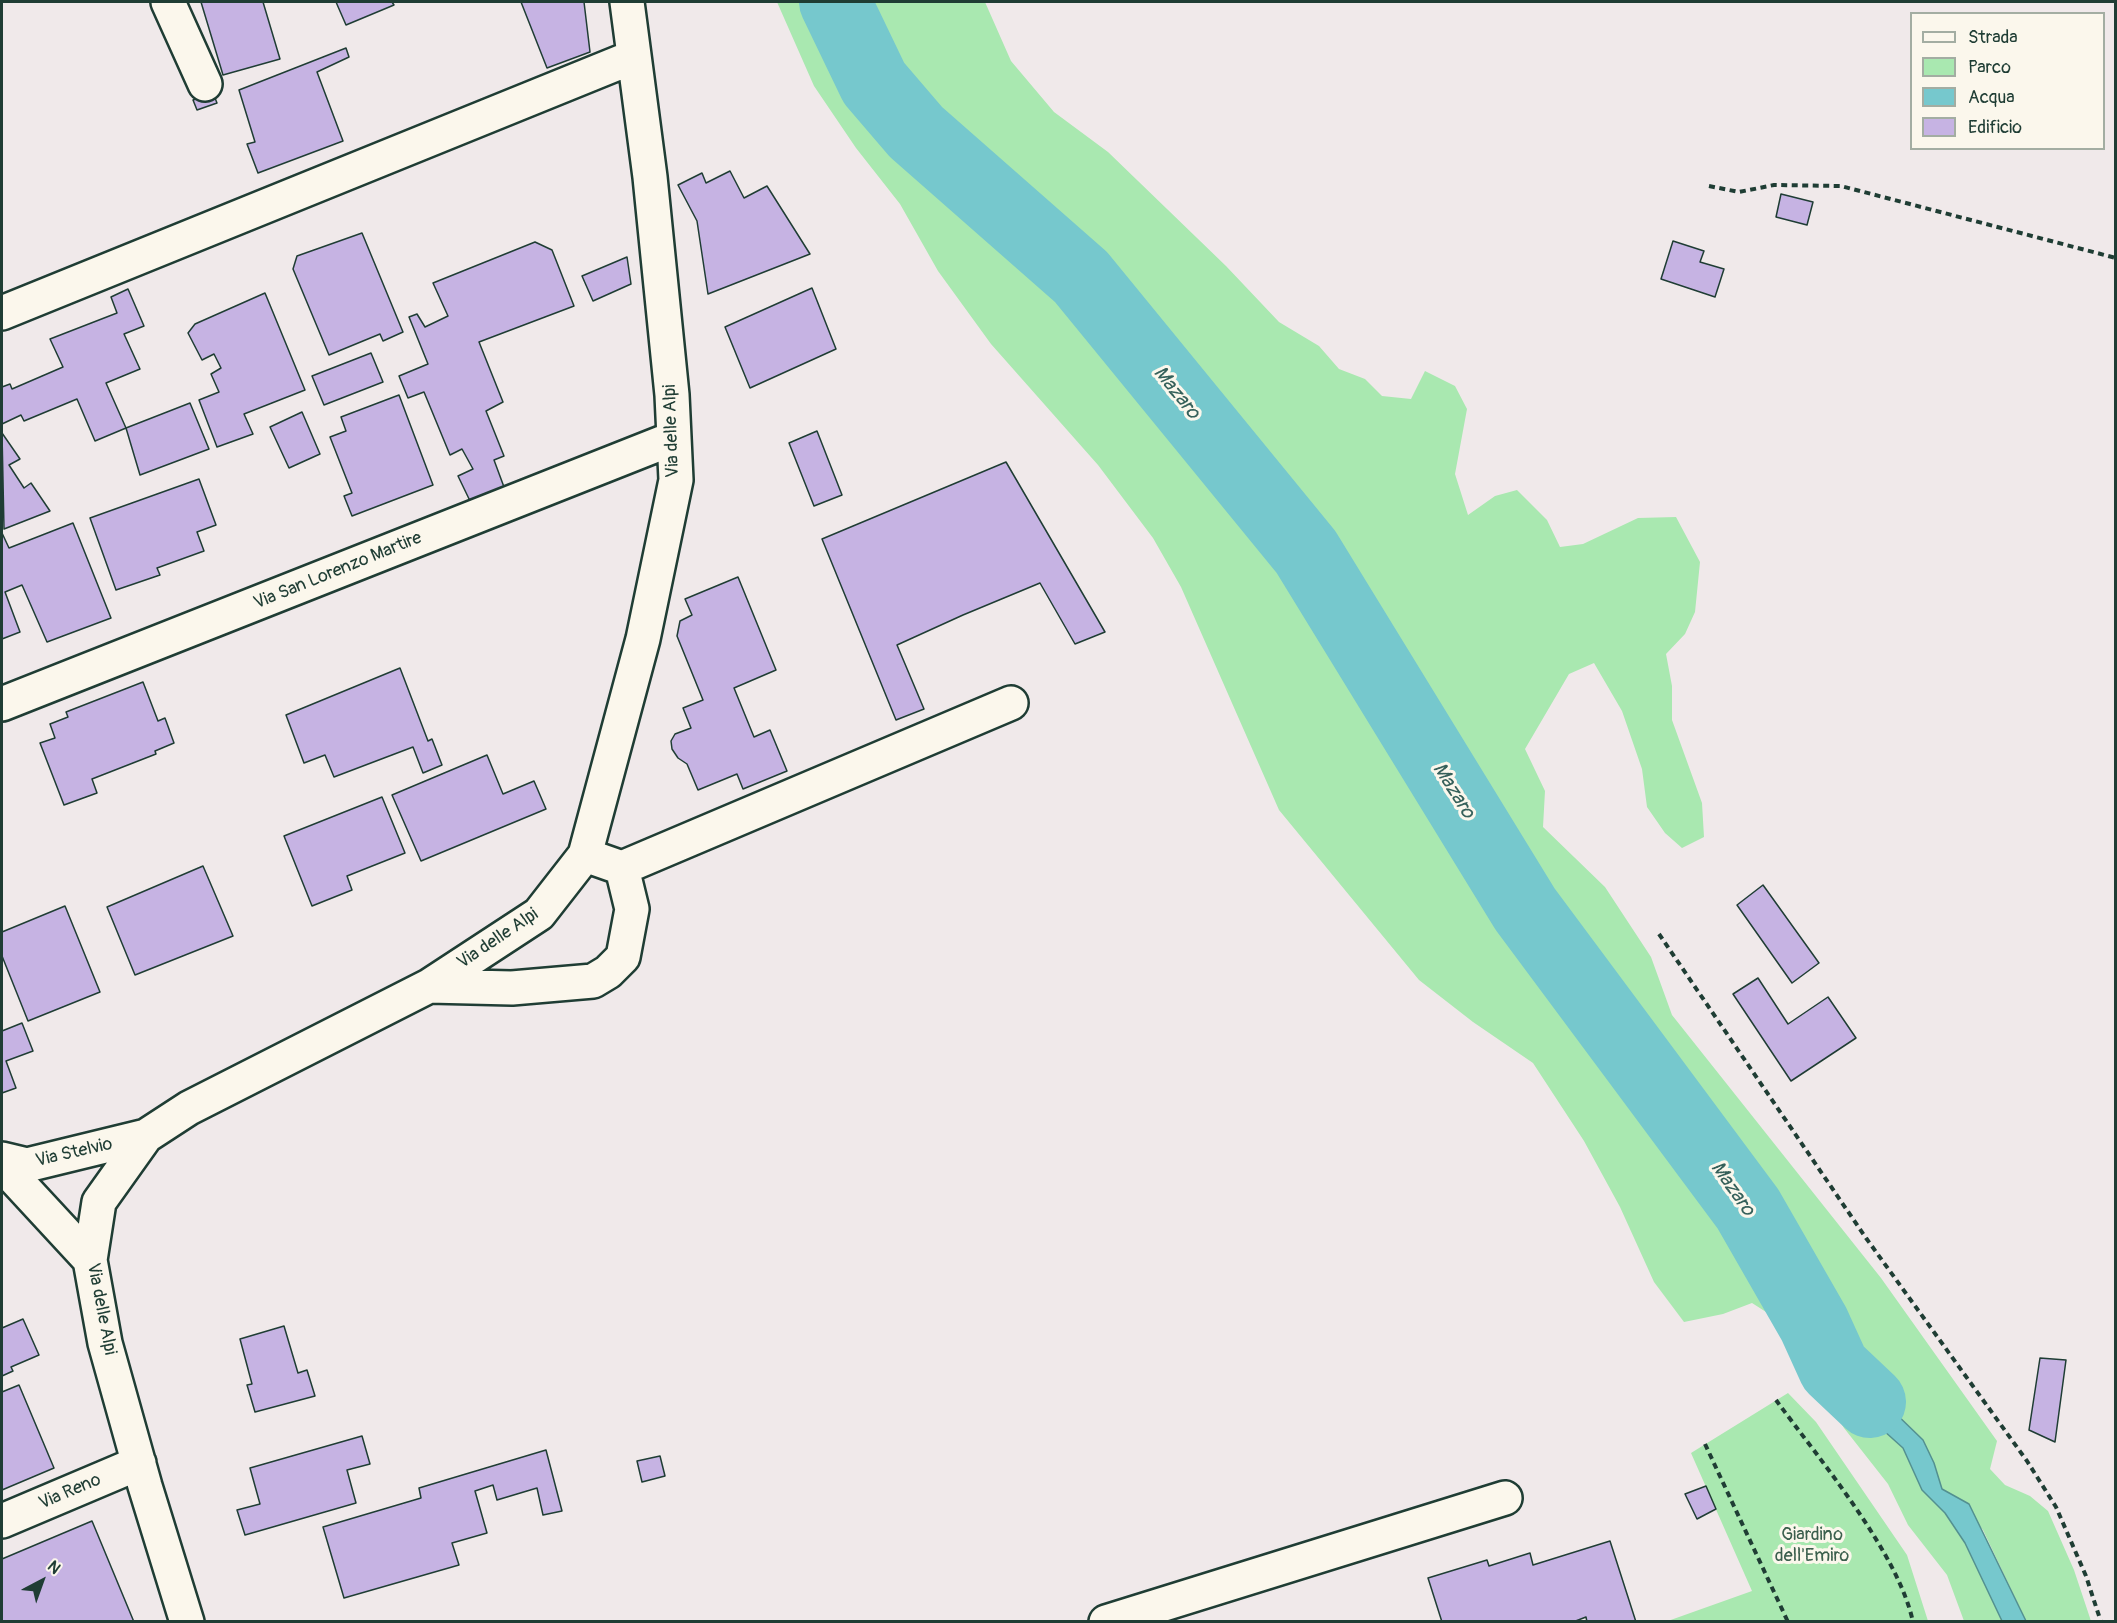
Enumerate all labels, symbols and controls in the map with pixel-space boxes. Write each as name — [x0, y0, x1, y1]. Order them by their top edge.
legend — [1910, 12, 2105, 150]
text: Strada — [1968, 26, 2018, 49]
text: Parco — [1968, 56, 2011, 79]
text: Acqua — [1968, 86, 2015, 109]
text: Edificio — [1968, 116, 2022, 139]
water label: Mazaro — [1148, 362, 1204, 424]
street label: Via delle Alpi — [660, 384, 684, 478]
street label: Via San Lorenzo Martire — [251, 527, 425, 615]
water label: Mazaro — [1427, 759, 1479, 823]
street label: Via delle Alpi — [453, 904, 543, 974]
street label: Via Stelvio — [34, 1134, 114, 1172]
water label: Mazaro — [1705, 1157, 1759, 1221]
street label: Via delle Alpi — [82, 1261, 120, 1357]
street label: Via Reno — [36, 1469, 104, 1515]
park label: Giardino dell'Emiro — [1775, 1524, 1849, 1567]
north arrow — [12, 1551, 72, 1611]
text: N — [43, 1556, 64, 1579]

